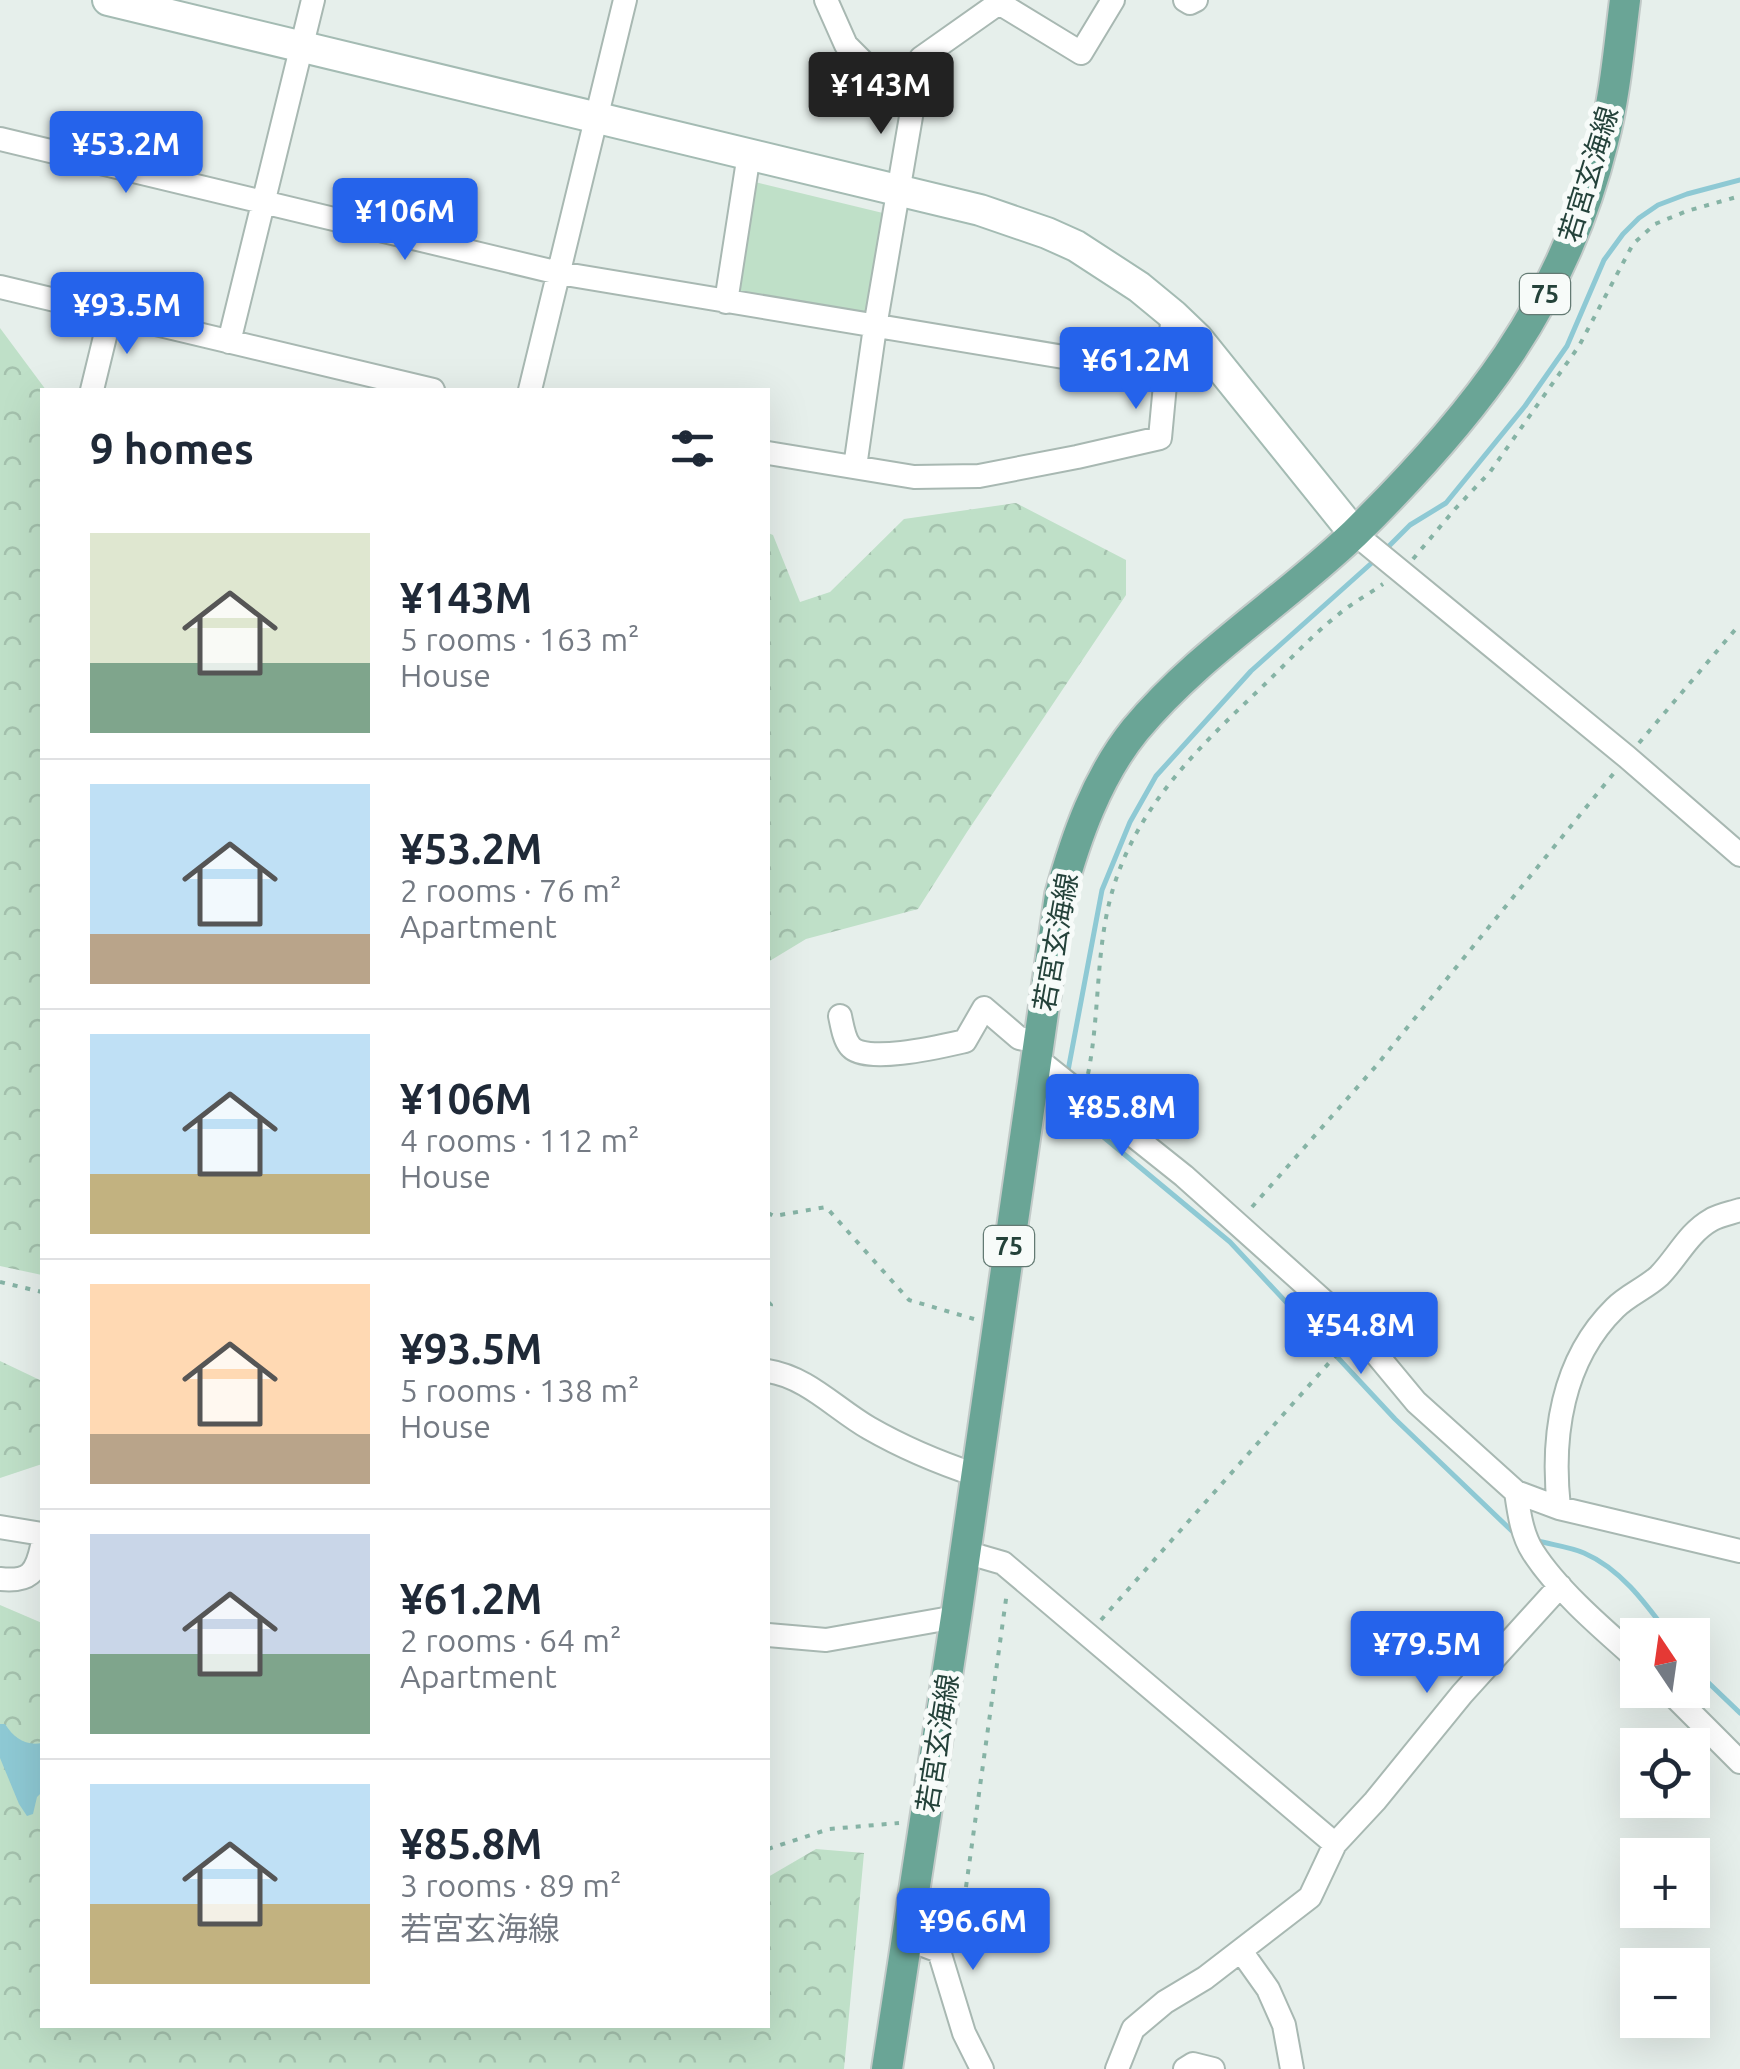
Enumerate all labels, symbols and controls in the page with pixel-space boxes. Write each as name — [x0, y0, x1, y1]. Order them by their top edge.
pin: ¥143M — [811, 52, 951, 137]
text: ¥143M — [831, 66, 931, 102]
street label: 若宮玄海線 — [1553, 103, 1623, 245]
pin: ¥53.2M — [45, 111, 207, 196]
text: ¥53.2M — [72, 125, 180, 161]
pin: ¥106M — [335, 178, 475, 263]
text: ¥106M — [355, 192, 455, 228]
pin: ¥93.5M — [46, 272, 208, 357]
road number: 75 — [1520, 274, 1570, 314]
text: ¥93.5M — [73, 286, 181, 322]
pin: ¥61.2M — [1055, 327, 1217, 412]
text: ¥61.2M — [1082, 341, 1190, 377]
icon: filters — [665, 421, 720, 476]
text: 9 homes — [90, 425, 254, 472]
icon: home — [170, 573, 290, 693]
text: ¥143M — [400, 574, 532, 621]
text: 5 rooms · 163 m² — [400, 621, 640, 657]
text: House — [400, 657, 491, 693]
icon: home — [170, 824, 290, 944]
text: ¥53.2M — [400, 825, 542, 872]
street label: 若宮玄海線 — [1028, 870, 1082, 1014]
text: 2 rooms · 76 m² — [400, 872, 621, 908]
text: Apartment — [400, 908, 557, 944]
icon: home — [170, 1074, 290, 1194]
pin: ¥85.8M — [1041, 1074, 1203, 1159]
text: ¥106M — [400, 1075, 532, 1122]
text: ¥85.8M — [1068, 1088, 1176, 1124]
text: 4 rooms · 112 m² — [400, 1122, 640, 1158]
text: House — [400, 1158, 491, 1194]
road number: 75 — [984, 1226, 1034, 1266]
pin: ¥54.8M — [1280, 1292, 1442, 1377]
text: ¥54.8M — [1307, 1306, 1415, 1342]
icon: home — [170, 1324, 290, 1444]
text: ¥93.5M — [400, 1325, 542, 1372]
text: 5 rooms · 138 m² — [400, 1372, 640, 1408]
text: House — [400, 1408, 491, 1444]
icon: home — [170, 1574, 290, 1694]
text: ¥61.2M — [400, 1575, 542, 1622]
pin: ¥79.5M — [1346, 1611, 1508, 1696]
north arrow — [1620, 1618, 1710, 1708]
map controls — [1620, 1618, 1710, 2038]
text: 2 rooms · 64 m² — [400, 1622, 621, 1658]
text: ¥79.5M — [1373, 1625, 1481, 1661]
text: Apartment — [400, 1658, 557, 1694]
street label: 若宮玄海線 — [911, 1671, 963, 1815]
button: locate — [1620, 1728, 1710, 1818]
text: ¥85.8M — [400, 1820, 542, 1867]
icon: home — [170, 1824, 290, 1944]
button: + — [1620, 1838, 1710, 1928]
text: 3 rooms · 89 m² — [400, 1867, 621, 1903]
pin: ¥96.6M — [892, 1888, 1054, 1973]
text: ¥96.6M — [919, 1902, 1027, 1938]
text: 若宮玄海線 — [400, 1910, 560, 1946]
button: − — [1620, 1948, 1710, 2038]

